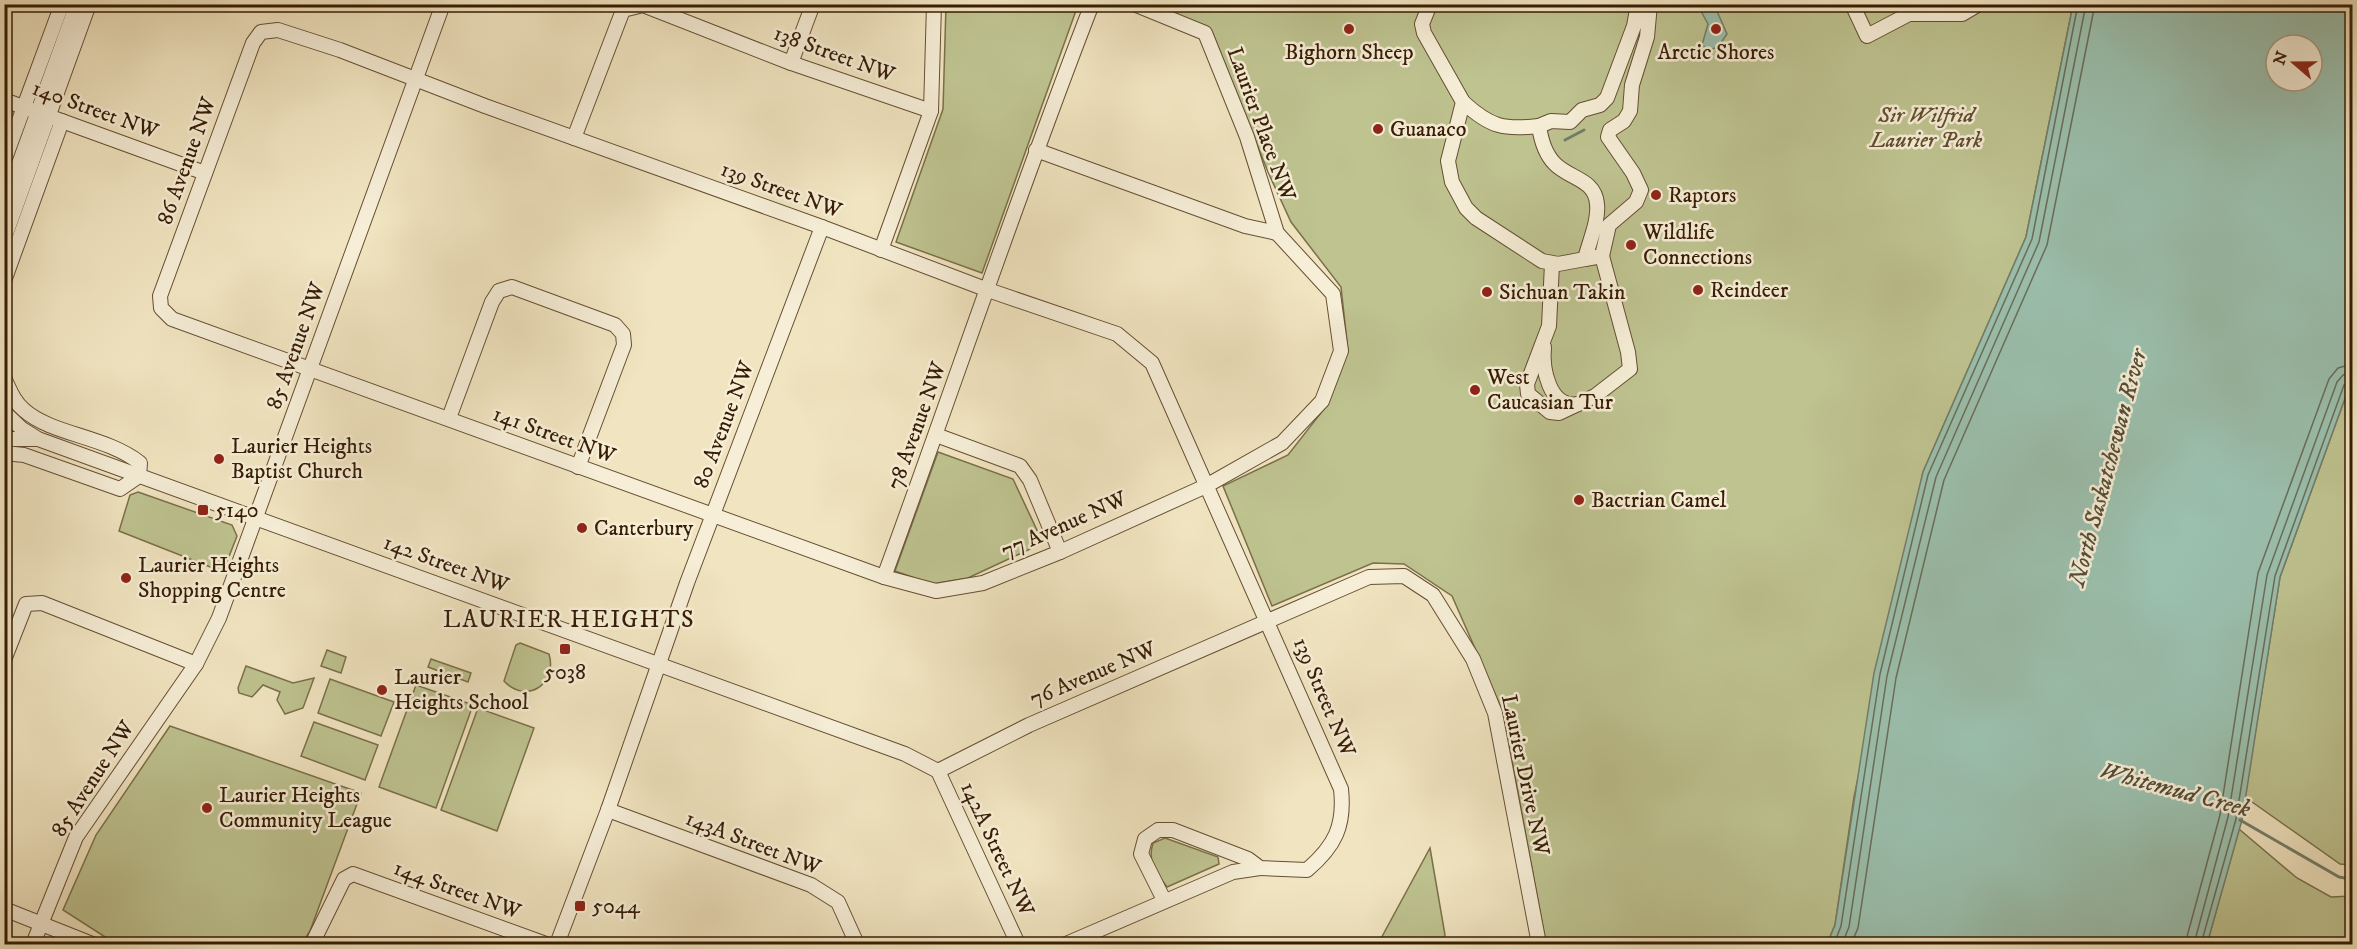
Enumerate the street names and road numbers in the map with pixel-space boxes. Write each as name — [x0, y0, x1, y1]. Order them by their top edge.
street label: 138 Street NW — [770, 20, 899, 89]
street label: Laurier Place NW — [1221, 43, 1302, 205]
street label: 140 Street NW — [28, 75, 163, 146]
street label: 86 Avenue NW — [151, 93, 223, 228]
street label: 139 Street NW — [717, 156, 846, 225]
street label: 85 Avenue NW — [261, 278, 332, 413]
street label: 80 Avenue NW — [687, 357, 761, 492]
street label: 78 Avenue NW — [881, 358, 953, 493]
street label: 141 Street NW — [489, 400, 620, 470]
street label: 77 Avenue NW — [997, 485, 1132, 565]
street label: 142 Street NW — [380, 529, 513, 599]
street label: 139 Street NW — [1287, 633, 1362, 761]
street label: 76 Avenue NW — [1026, 635, 1161, 713]
street label: Laurier Drive NW — [1495, 692, 1555, 859]
street label: 85 Avenue NW — [45, 715, 141, 842]
street label: 142A Street NW — [954, 777, 1040, 921]
street label: 143A Street NW — [682, 805, 825, 881]
street label: 144 Street NW — [390, 855, 525, 926]

